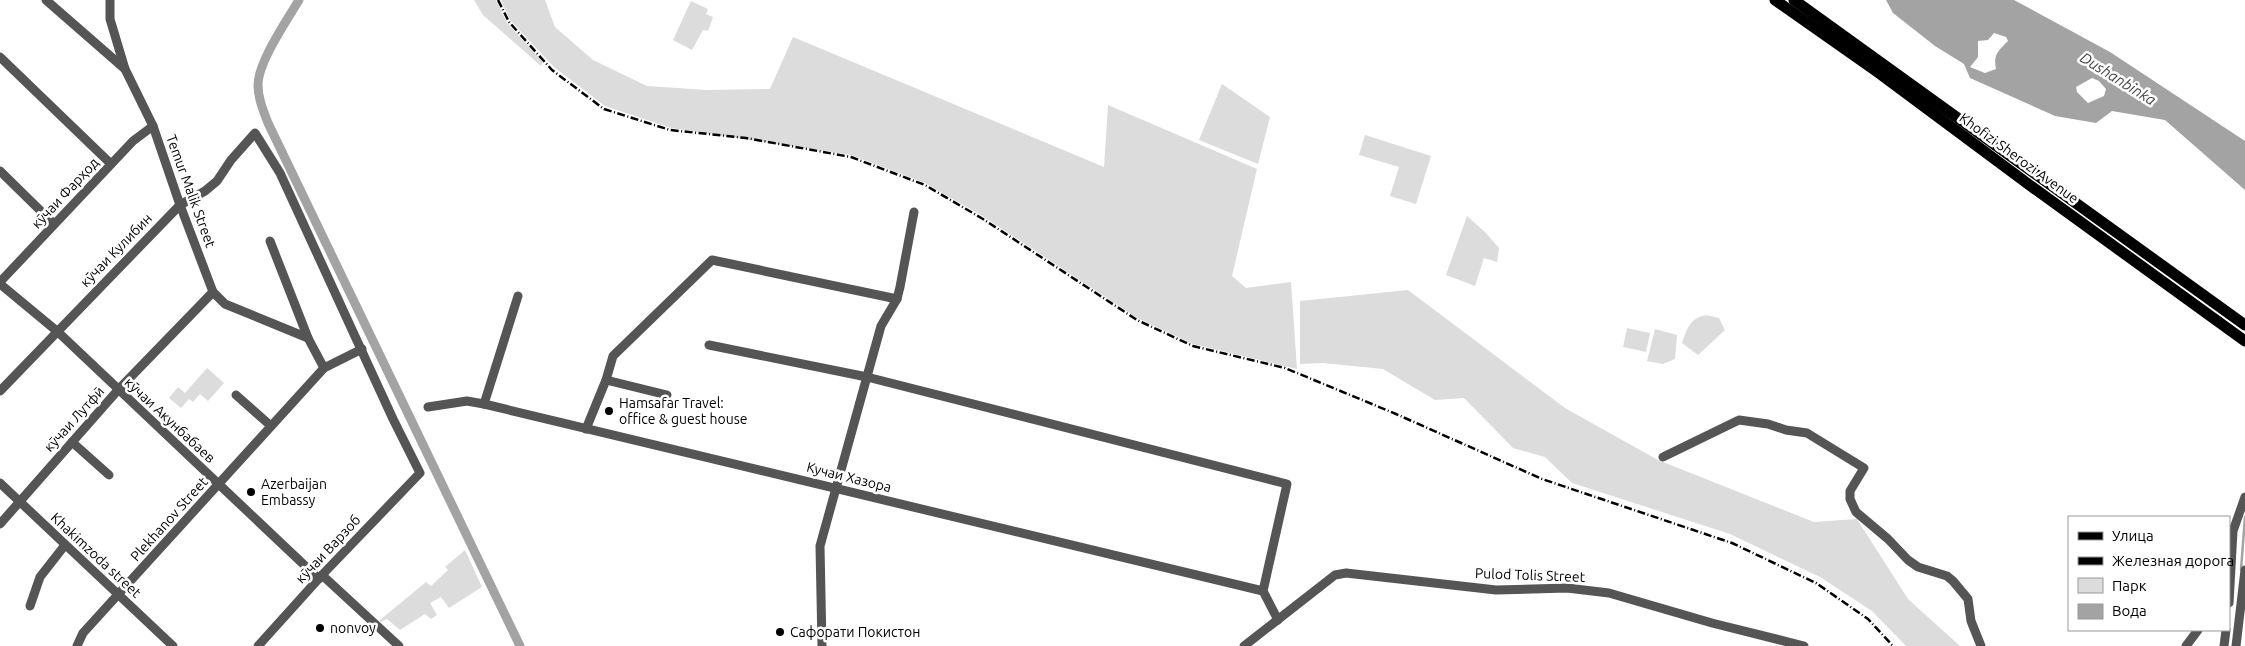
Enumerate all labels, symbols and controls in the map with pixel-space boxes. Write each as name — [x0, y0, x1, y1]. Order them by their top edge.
water label: Dushanbinka — [2077, 49, 2159, 108]
street label: Khofizi Sherozi Avenue — [1956, 109, 2082, 207]
street label: Temur Malik Street — [163, 132, 219, 250]
street label: кӯчаи Фарҳод — [28, 154, 102, 232]
street label: кӯчаи Кулибин — [77, 210, 155, 290]
street label: кӯчаи Акунбабаев — [122, 374, 218, 466]
street label: кӯчаи Лутфӣ — [41, 383, 107, 455]
place label: Hamsafar Travel: office & guest house — [619, 395, 748, 427]
marker: Hamsafar Travel: office & guest house — [603, 405, 615, 417]
street label: Кучаи Хазора — [805, 459, 893, 495]
street label: Plekhanov Street — [127, 473, 211, 564]
place label: Azerbaijan Embassy — [261, 476, 327, 508]
marker: Azerbaijan Embassy — [245, 486, 257, 498]
street label: Khakimzoda street — [48, 509, 145, 601]
street label: кӯчаи Варзоб — [292, 512, 364, 586]
legend — [2068, 516, 2230, 631]
text: Улица — [2112, 527, 2154, 544]
text: Железная дорога — [2112, 552, 2234, 569]
street label: Pulod Tolis Street — [1475, 565, 1586, 585]
text: Парк — [2112, 577, 2147, 594]
text: Вода — [2112, 602, 2147, 619]
place label: nonvoy — [330, 620, 376, 636]
marker: nonvoy — [314, 622, 326, 634]
place label: Сафорати Покистон — [790, 624, 920, 640]
marker: Сафорати Покистон — [774, 626, 786, 638]

